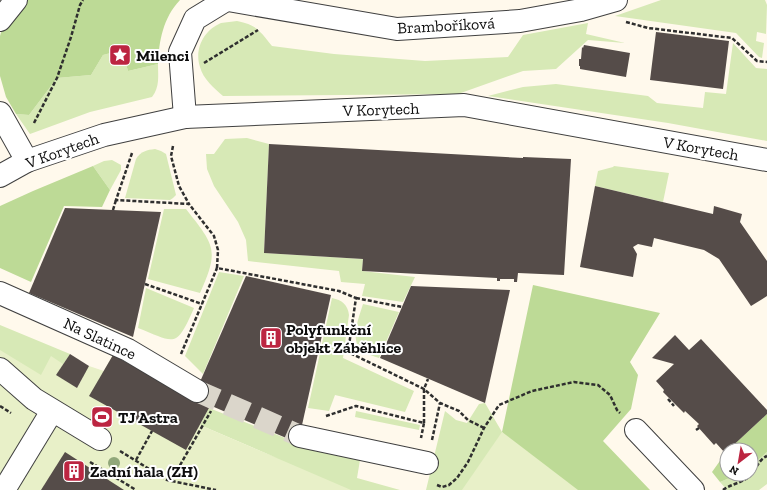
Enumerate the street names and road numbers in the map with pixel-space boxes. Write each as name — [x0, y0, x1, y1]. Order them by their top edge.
street label: Bramboříková — [397, 13, 496, 38]
street label: V Korytech — [342, 99, 420, 120]
street label: V Korytech — [22, 128, 101, 173]
street label: V Korytech — [661, 132, 740, 164]
street label: Na Slatince — [61, 313, 139, 364]

